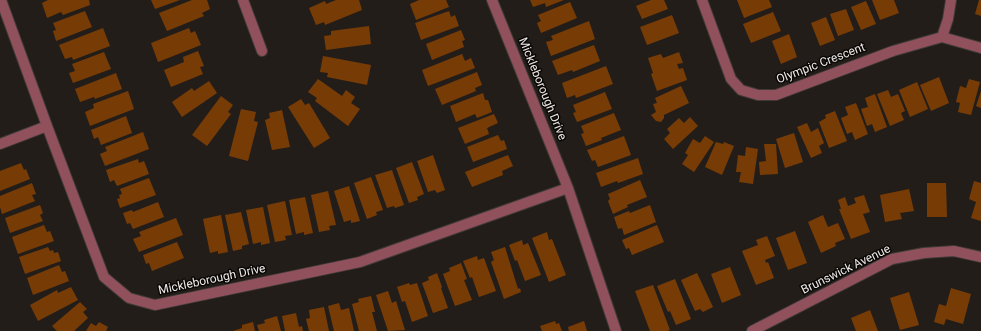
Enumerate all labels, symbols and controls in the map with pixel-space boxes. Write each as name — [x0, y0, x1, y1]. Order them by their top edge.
street label: Mickleborough Drive — [515, 36, 569, 142]
street label: Olympic Crescent — [775, 40, 867, 88]
street label: Brunswick Avenue — [799, 242, 893, 298]
street label: Mickleborough Drive — [157, 262, 267, 298]

